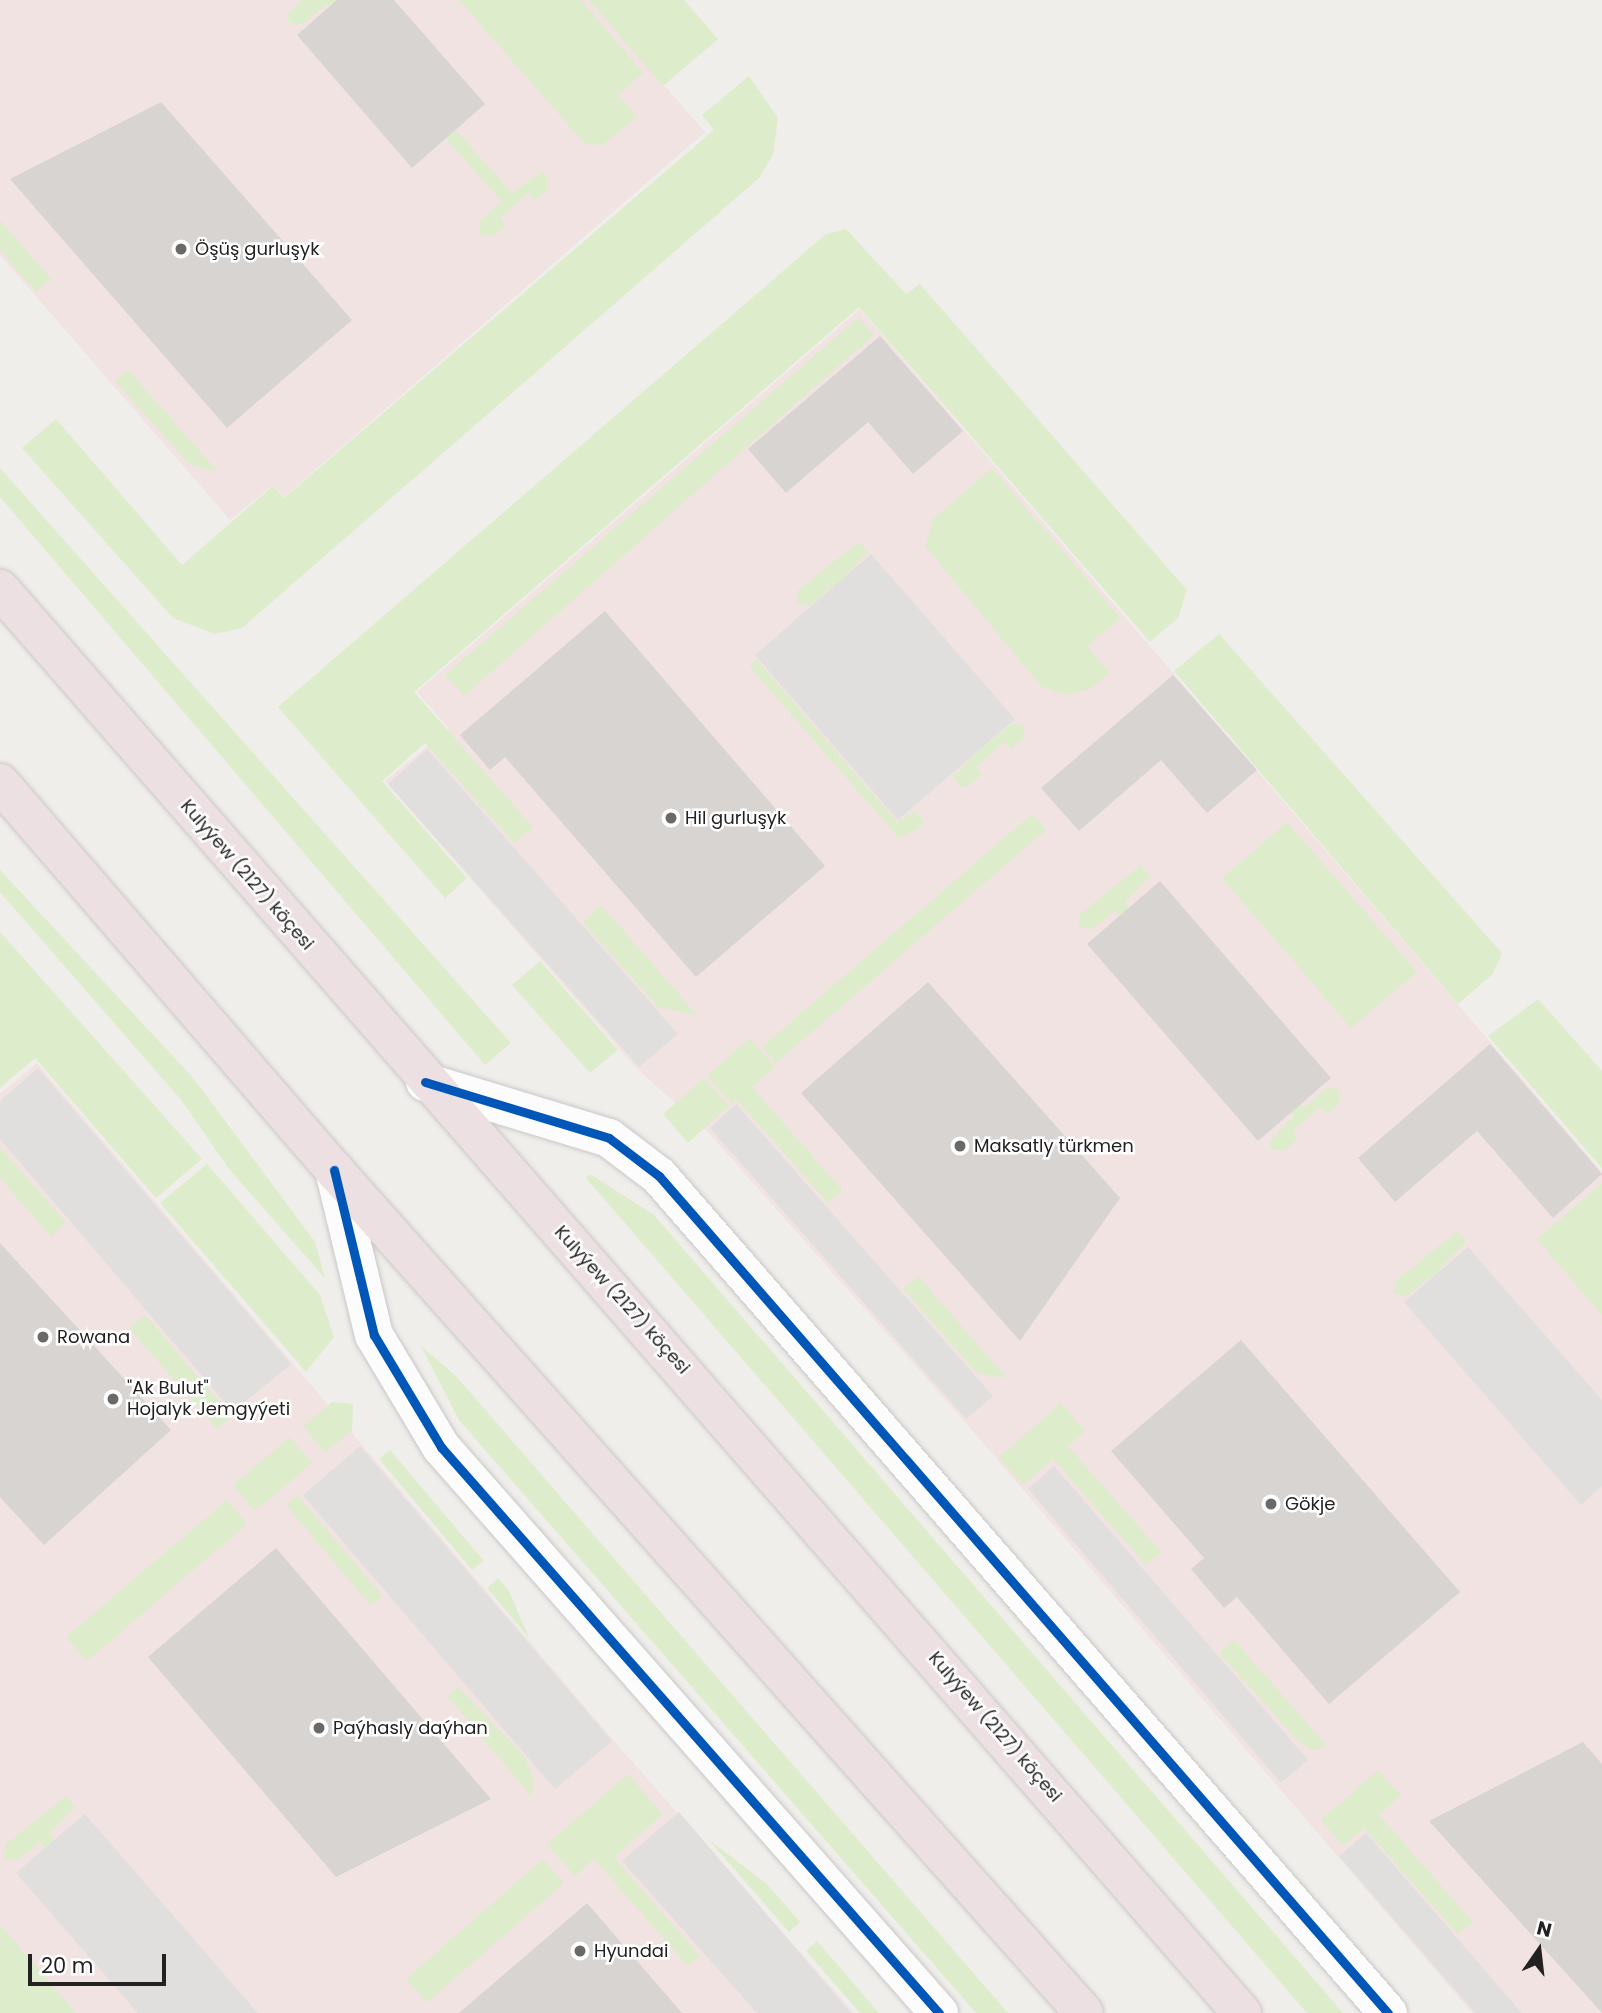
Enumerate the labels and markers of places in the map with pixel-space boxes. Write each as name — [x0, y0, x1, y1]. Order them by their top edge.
place label: Öşüş gurluşyk — [195, 238, 319, 260]
marker: Öşüş gurluşyk — [173, 241, 189, 257]
place label: Hil gurluşyk — [685, 807, 786, 829]
marker: Hil gurluşyk — [663, 810, 679, 826]
place label: Maksatly türkmen — [974, 1135, 1134, 1157]
marker: Maksatly türkmen — [952, 1138, 968, 1154]
place label: Rowana — [57, 1326, 130, 1348]
marker: Rowana — [35, 1329, 51, 1345]
place label: "Ak Bulut" Hojalyk Jemgyýeti — [127, 1378, 290, 1420]
marker: "Ak Bulut" Hojalyk Jemgyýeti — [105, 1391, 121, 1407]
place label: Gökje — [1285, 1493, 1335, 1515]
marker: Gökje — [1263, 1496, 1279, 1512]
place label: Paýhasly daýhan — [333, 1717, 488, 1739]
marker: Paýhasly daýhan — [311, 1720, 327, 1736]
place label: Hyundai — [594, 1940, 668, 1962]
marker: Hyundai — [572, 1943, 588, 1959]

